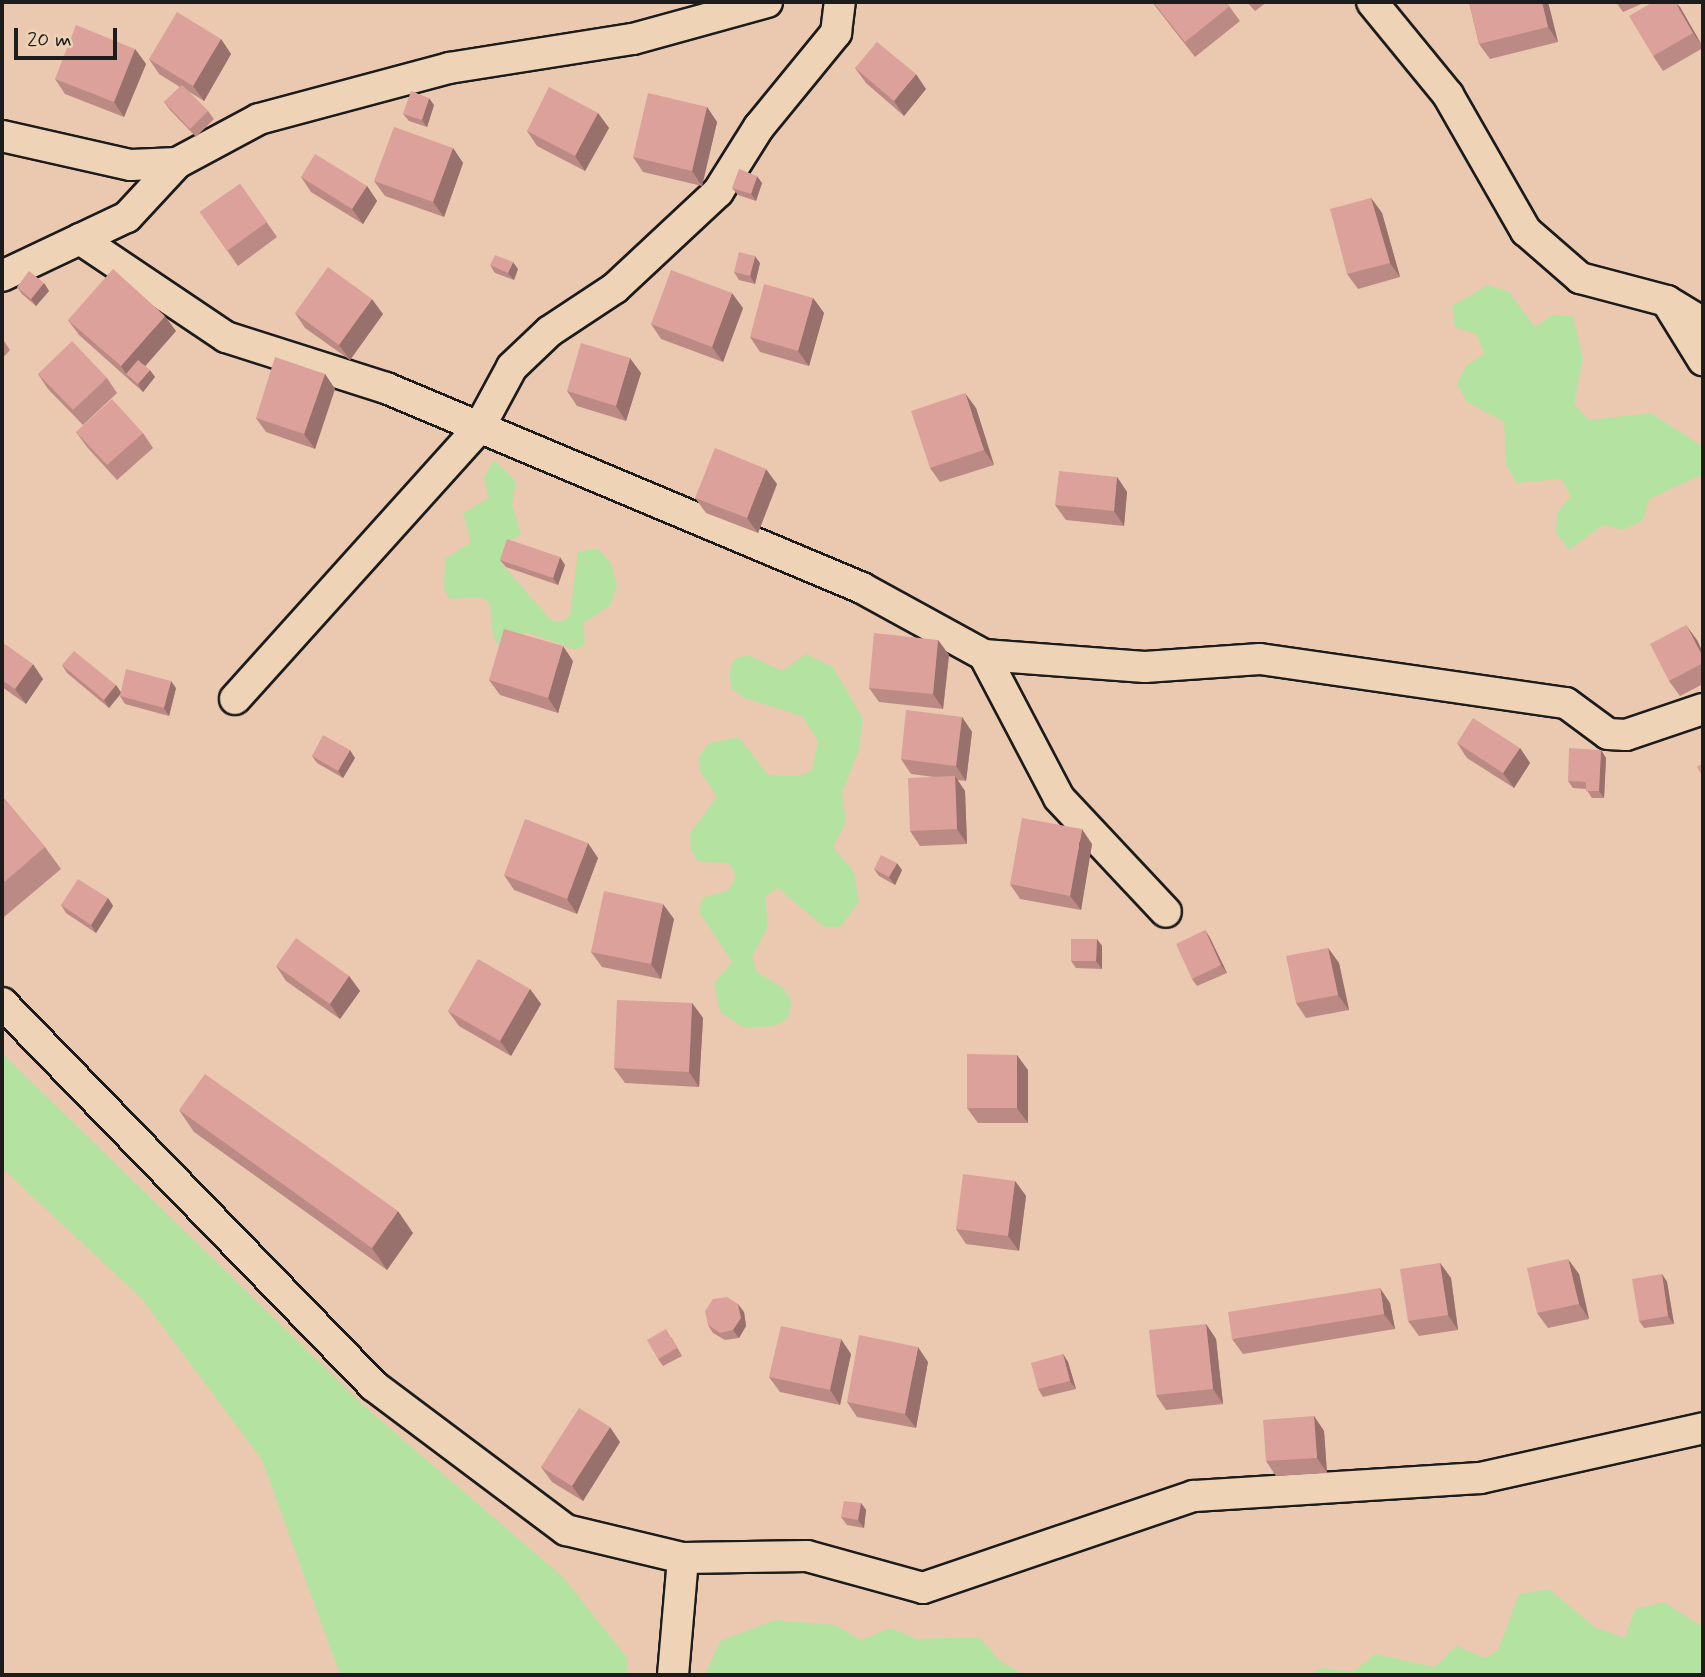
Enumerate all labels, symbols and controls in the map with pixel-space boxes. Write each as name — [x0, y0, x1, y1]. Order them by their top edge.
scale bar — [18, 14, 121, 58]
text: 20 m — [27, 26, 72, 54]

